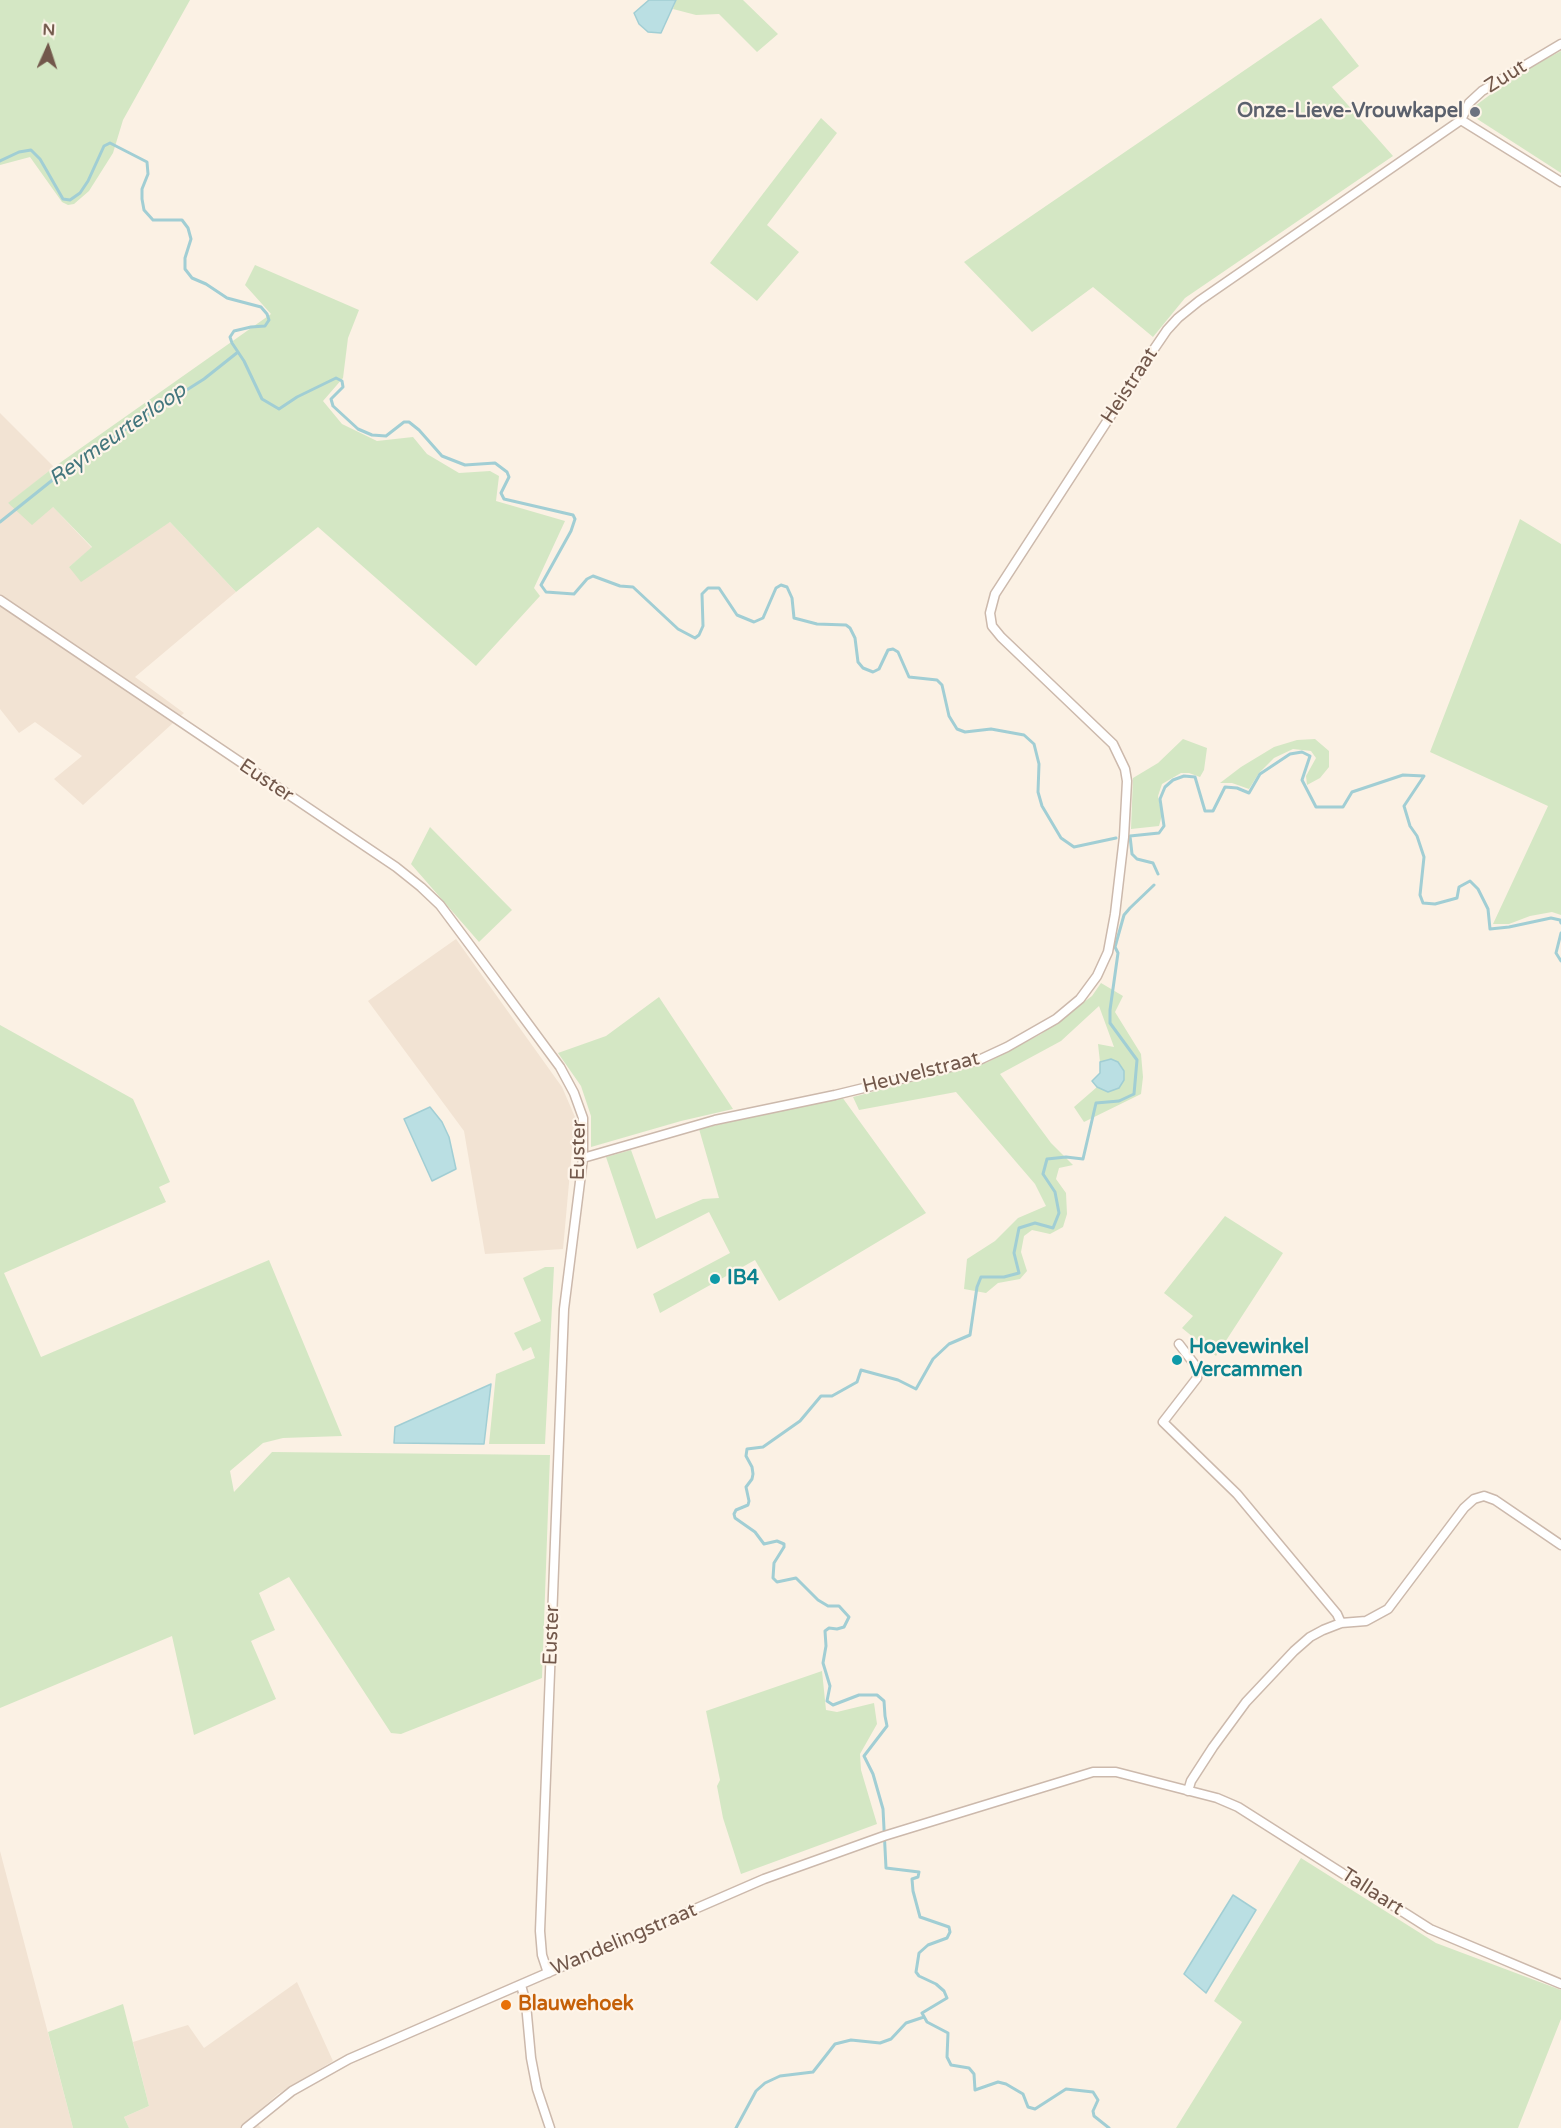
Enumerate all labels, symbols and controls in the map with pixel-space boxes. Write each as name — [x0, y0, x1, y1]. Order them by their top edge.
north arrow — [18, 18, 78, 78]
text: N — [42, 20, 56, 40]
street label: Zuut — [1481, 55, 1531, 99]
place label: Onze-Lieve-Vrouwkapel — [1237, 100, 1463, 124]
marker: Onze-Lieve-Vrouwkapel — [1468, 105, 1482, 119]
street label: Heistraat — [1097, 343, 1163, 429]
water label: Reymeurterloop — [44, 378, 192, 492]
street label: Euster — [234, 754, 298, 808]
street label: Heuvelstraat — [860, 1047, 982, 1099]
street label: Euster — [566, 1119, 592, 1181]
place label: IB4 — [727, 1267, 759, 1291]
marker: IB4 — [708, 1272, 722, 1286]
place label: Hoevewinkel Vercammen — [1189, 1336, 1309, 1383]
marker: Hoevewinkel Vercammen — [1170, 1353, 1184, 1367]
street label: Euster — [539, 1604, 565, 1666]
street label: Tallaart — [1336, 1863, 1408, 1921]
street label: Wandelingstraat — [547, 1898, 701, 1982]
place label: Blauwehoek — [518, 1993, 634, 2017]
marker: Blauwehoek — [499, 1998, 513, 2012]

